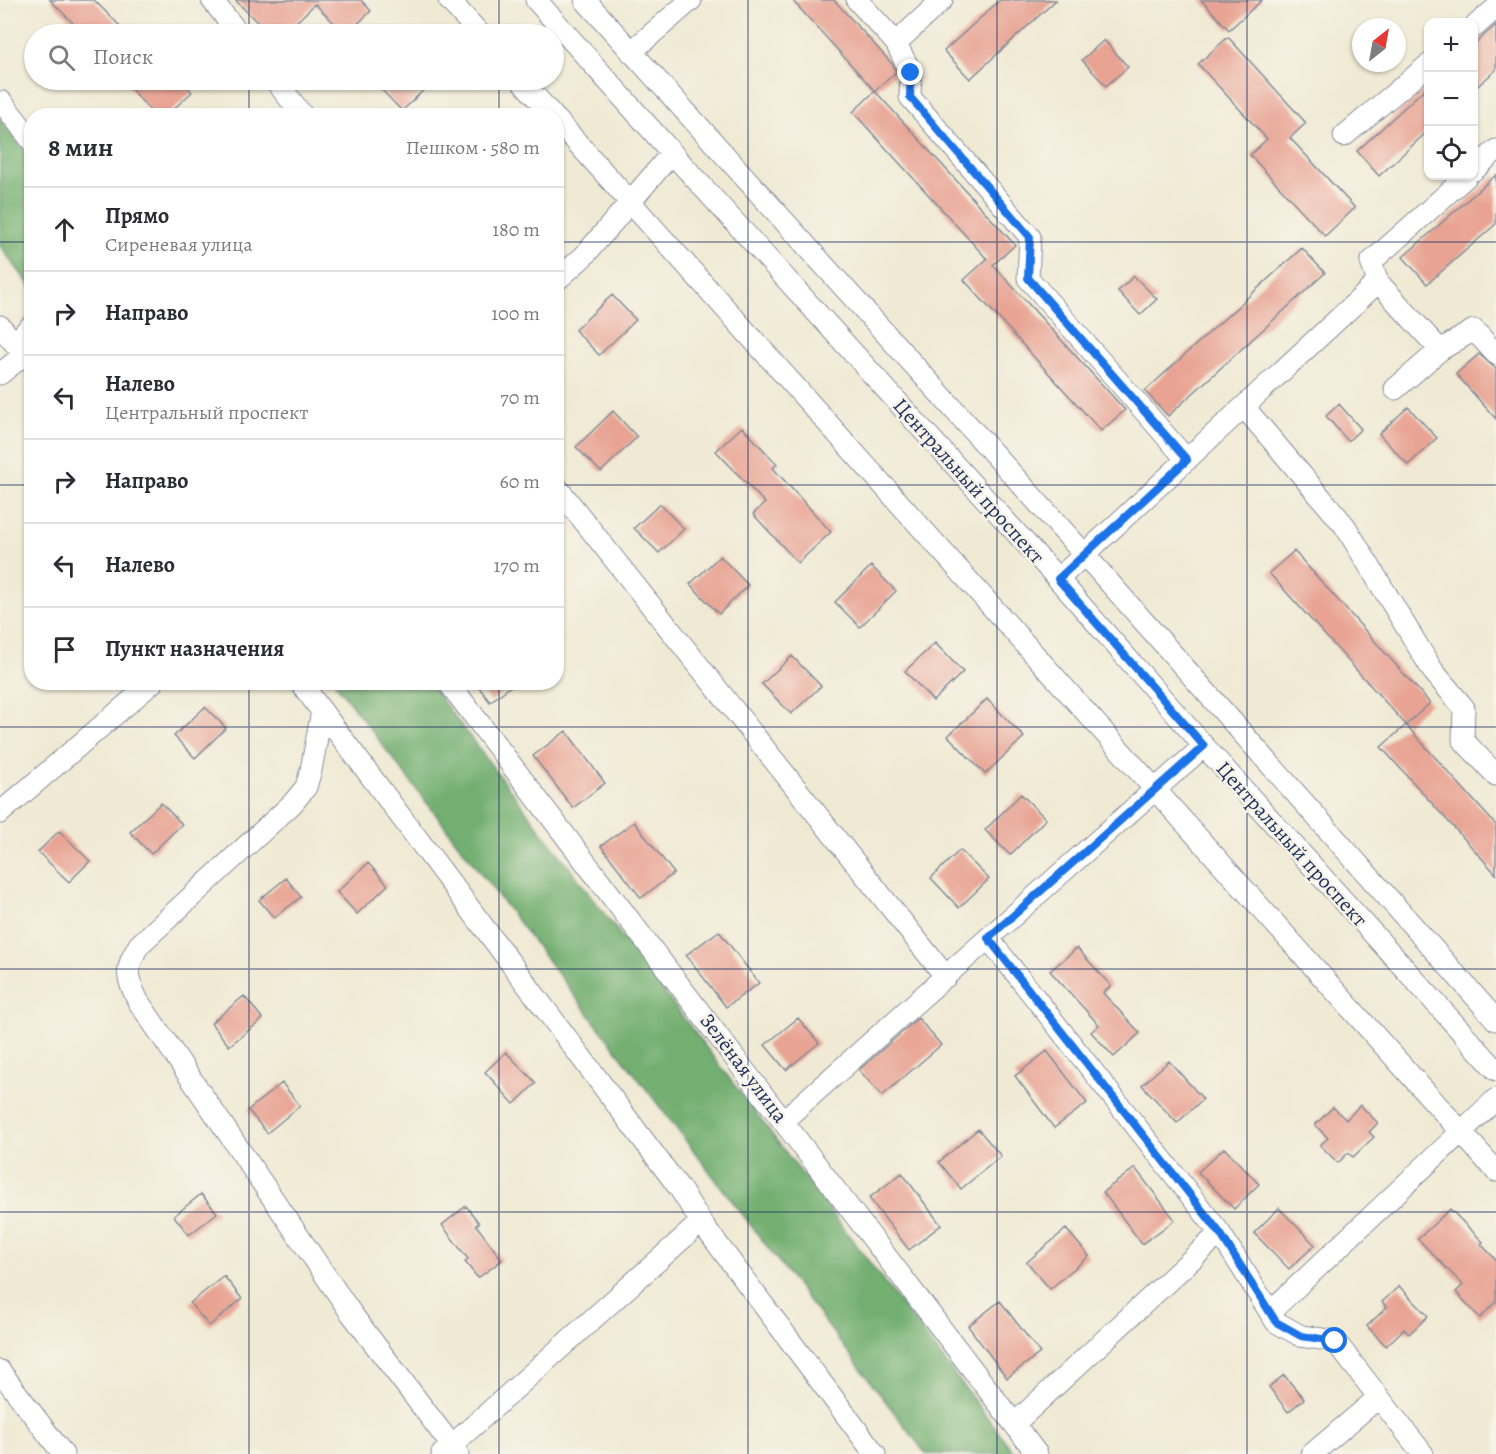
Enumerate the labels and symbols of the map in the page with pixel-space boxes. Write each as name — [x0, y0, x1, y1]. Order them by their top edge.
north arrow — [1352, 18, 1406, 72]
route end — [897, 59, 923, 85]
street label: Центральный проспект — [887, 392, 1051, 570]
street label: Центральный проспект — [1210, 755, 1374, 933]
street label: Зелёная улица — [694, 1008, 795, 1129]
route start — [1321, 1327, 1347, 1353]

